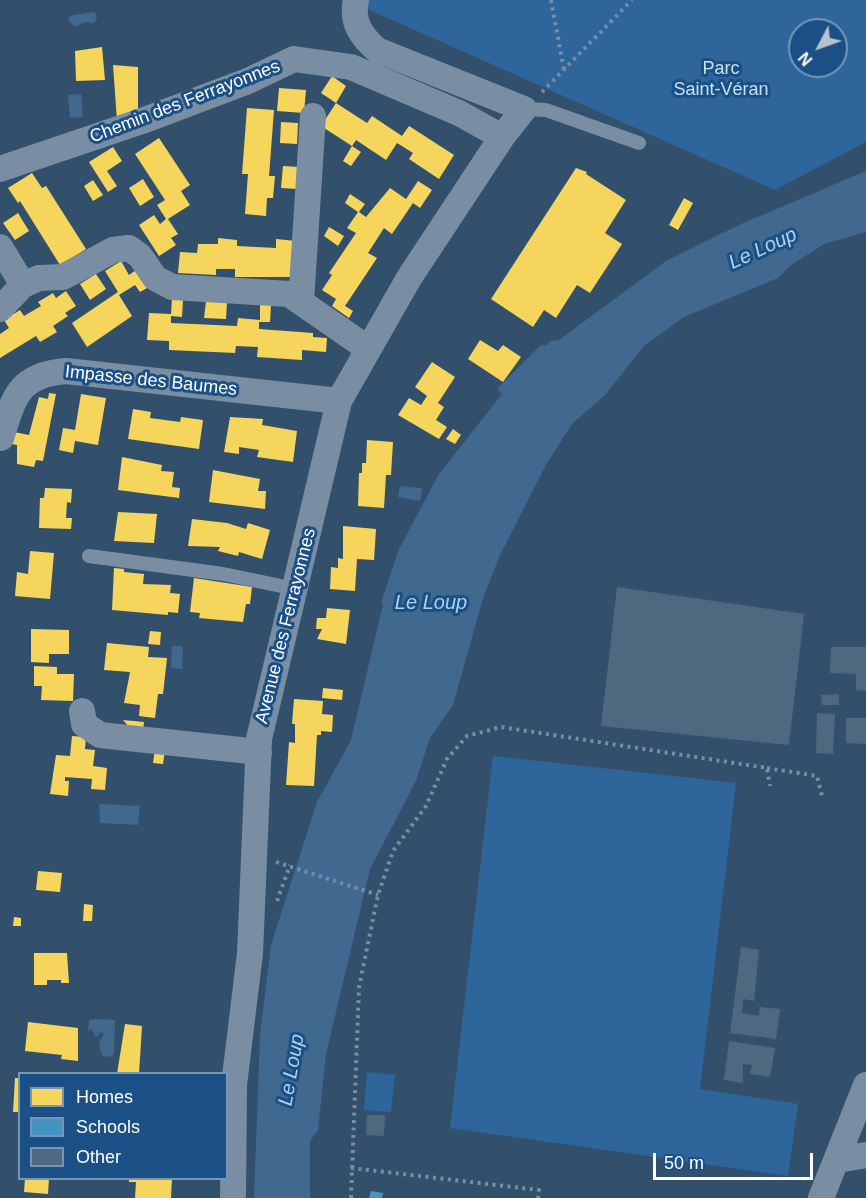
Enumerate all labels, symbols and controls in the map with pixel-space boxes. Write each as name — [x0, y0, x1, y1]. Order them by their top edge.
north arrow — [788, 18, 848, 78]
text: N — [795, 49, 816, 69]
street label: Chemin des Ferrayonnes — [87, 56, 283, 148]
park label: Parc Saint-Véran — [673, 58, 769, 100]
water label: Le Loup — [725, 223, 801, 275]
street label: Impasse des Baumes — [64, 361, 238, 401]
street label: Avenue des Ferrayonnes — [251, 526, 321, 726]
water label: Le Loup — [395, 591, 467, 615]
water label: Le Loup — [274, 1032, 310, 1108]
legend — [18, 1072, 228, 1180]
text: Homes — [76, 1087, 133, 1107]
text: Schools — [76, 1117, 140, 1137]
scale bar — [656, 1141, 816, 1179]
text: Other — [76, 1147, 121, 1167]
text: 50 m — [664, 1153, 704, 1173]

